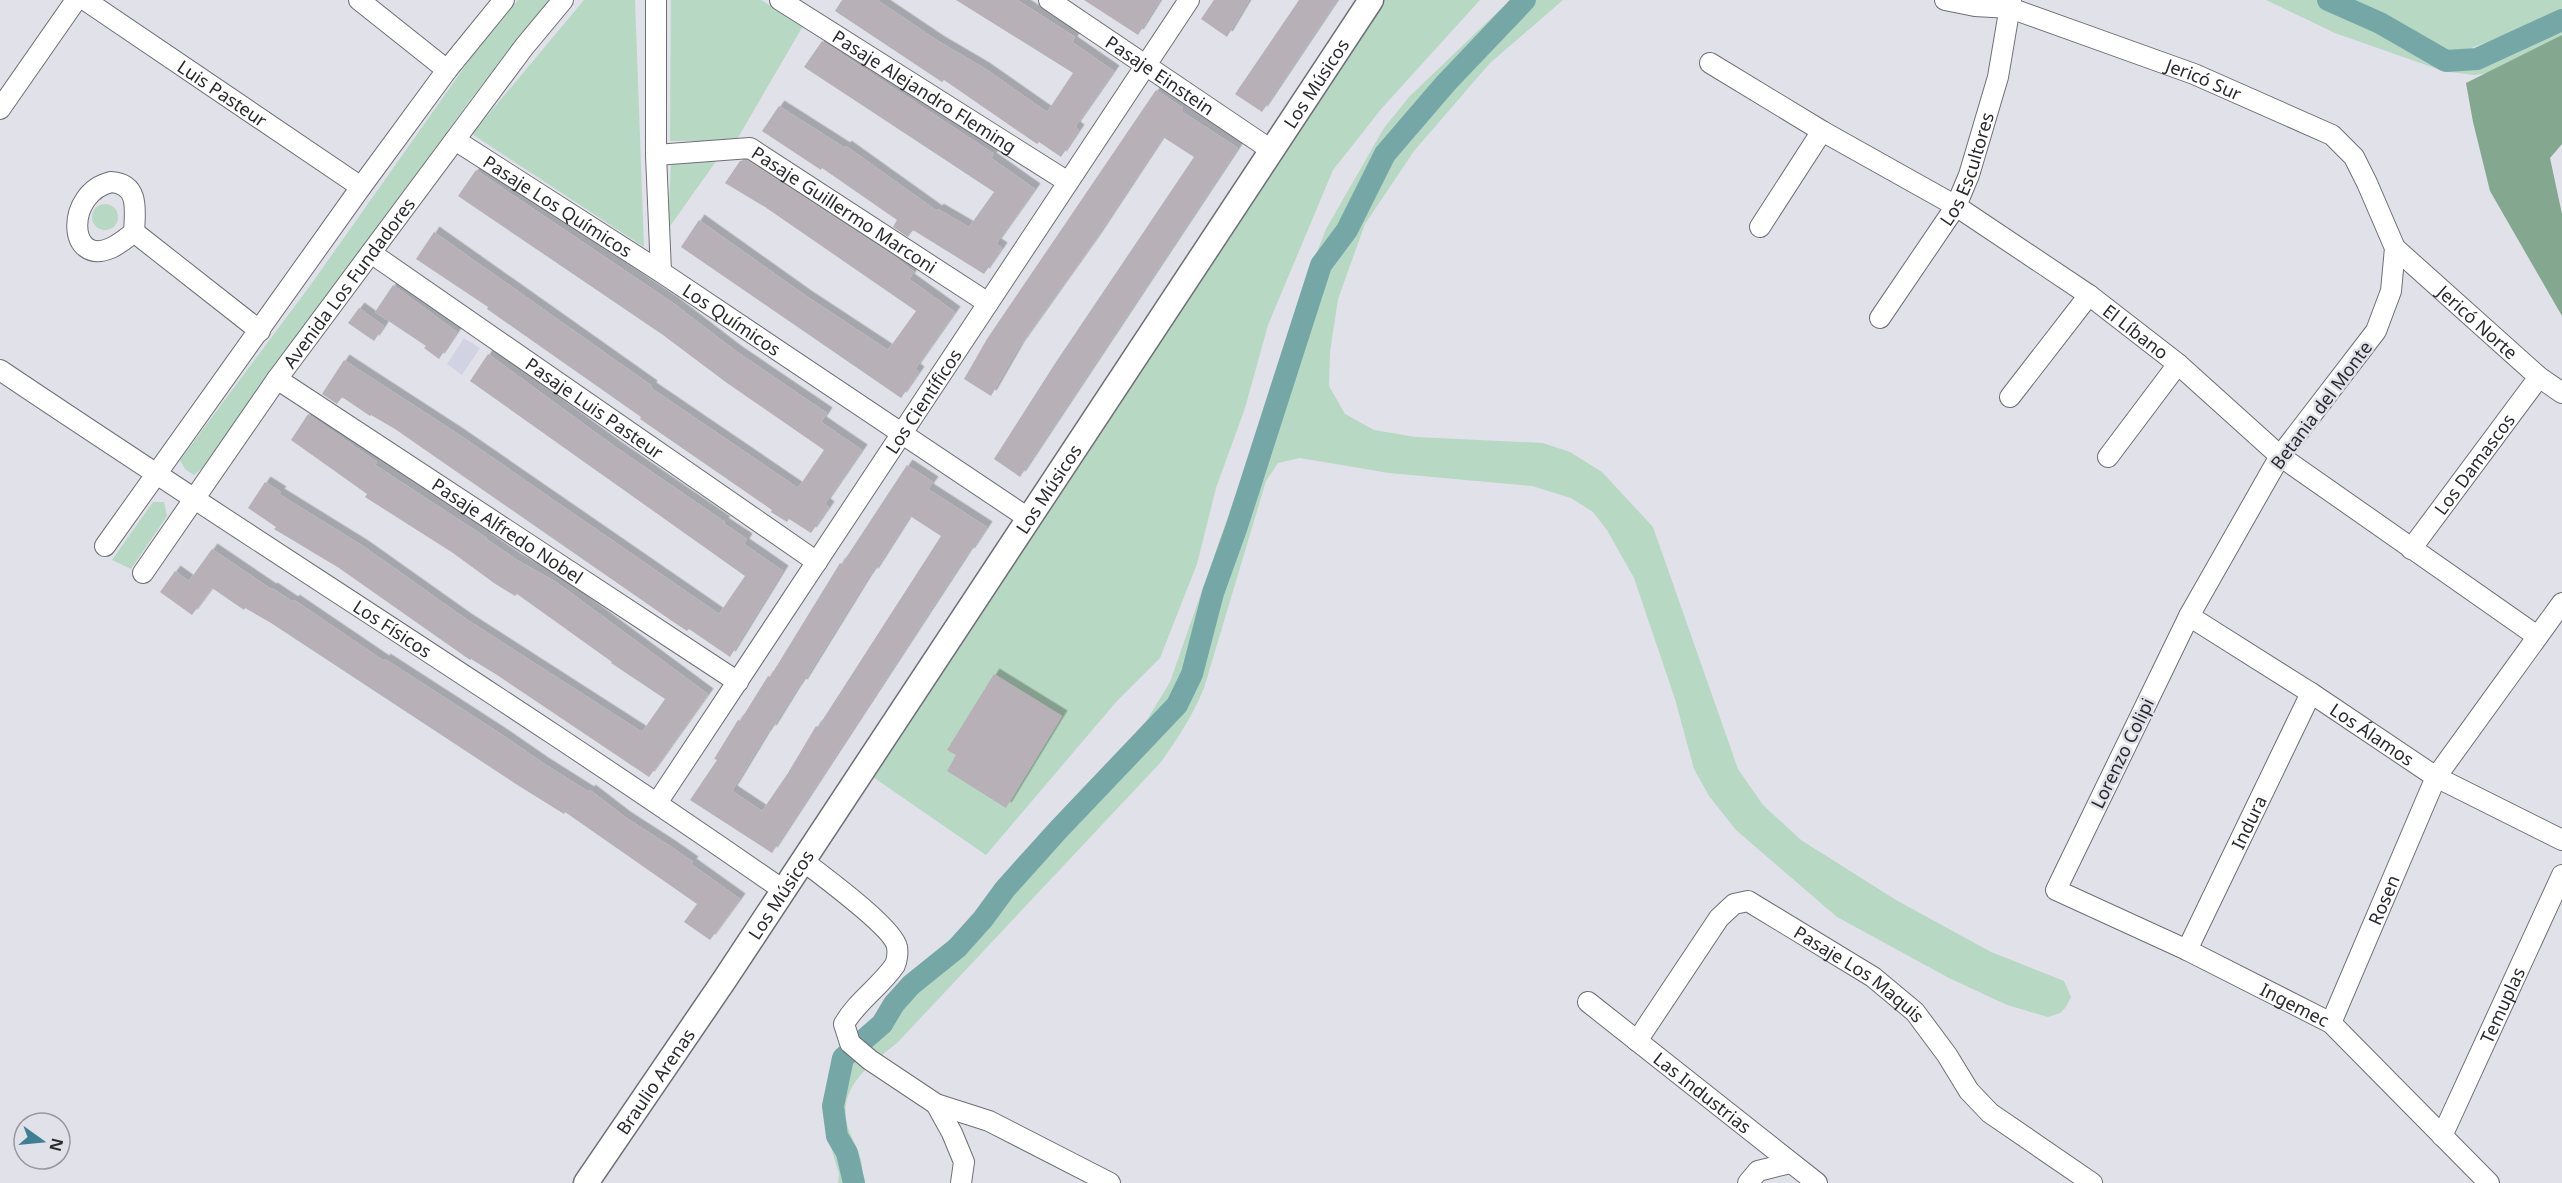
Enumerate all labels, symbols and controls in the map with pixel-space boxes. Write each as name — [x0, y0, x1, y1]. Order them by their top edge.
street label: Pasaje Alejandro Fleming — [828, 24, 1021, 158]
street label: Pasaje Einstein — [1101, 30, 1219, 120]
street label: Los Músicos — [1278, 34, 1354, 133]
street label: Jericó Sur — [2161, 52, 2246, 106]
street label: Luis Pasteur — [173, 54, 272, 132]
street label: Los Escultores — [1934, 109, 1999, 230]
street label: Pasaje Guillermo Marconi — [747, 140, 942, 279]
street label: Pasaje Los Químicos — [479, 149, 637, 262]
street label: Avenida Los Fundadores — [277, 192, 420, 373]
street label: Los Químicos — [678, 278, 786, 361]
street label: Jericó Norte — [2431, 278, 2523, 364]
street label: El Líbano — [2098, 298, 2174, 364]
street label: Betania del Monte — [2265, 336, 2377, 474]
street label: Los Científicos — [880, 344, 967, 458]
street label: Pasaje Luis Pasteur — [521, 352, 669, 464]
street label: Los Damascos — [2429, 408, 2520, 520]
street label: Los Músicos — [1010, 440, 1087, 538]
street label: Pasaje Alfredo Nobel — [428, 472, 588, 589]
street label: Los Físicos — [349, 594, 436, 663]
street label: Lorenzo Colipi — [2085, 694, 2159, 812]
street label: Los Álamos — [2326, 697, 2419, 771]
street label: Indura — [2226, 791, 2272, 853]
street label: Los Músicos — [742, 845, 819, 944]
street label: Rosen — [2362, 871, 2405, 928]
street label: Pasaje Los Maquis — [1790, 920, 1930, 1027]
street label: Temuplas — [2474, 963, 2530, 1047]
street label: Ingemec — [2256, 977, 2334, 1032]
street label: Braulio Arenas — [611, 1024, 700, 1139]
street label: Las Industrias — [1649, 1046, 1756, 1139]
north arrow — [12, 1111, 72, 1171]
text: N — [44, 1136, 69, 1154]

